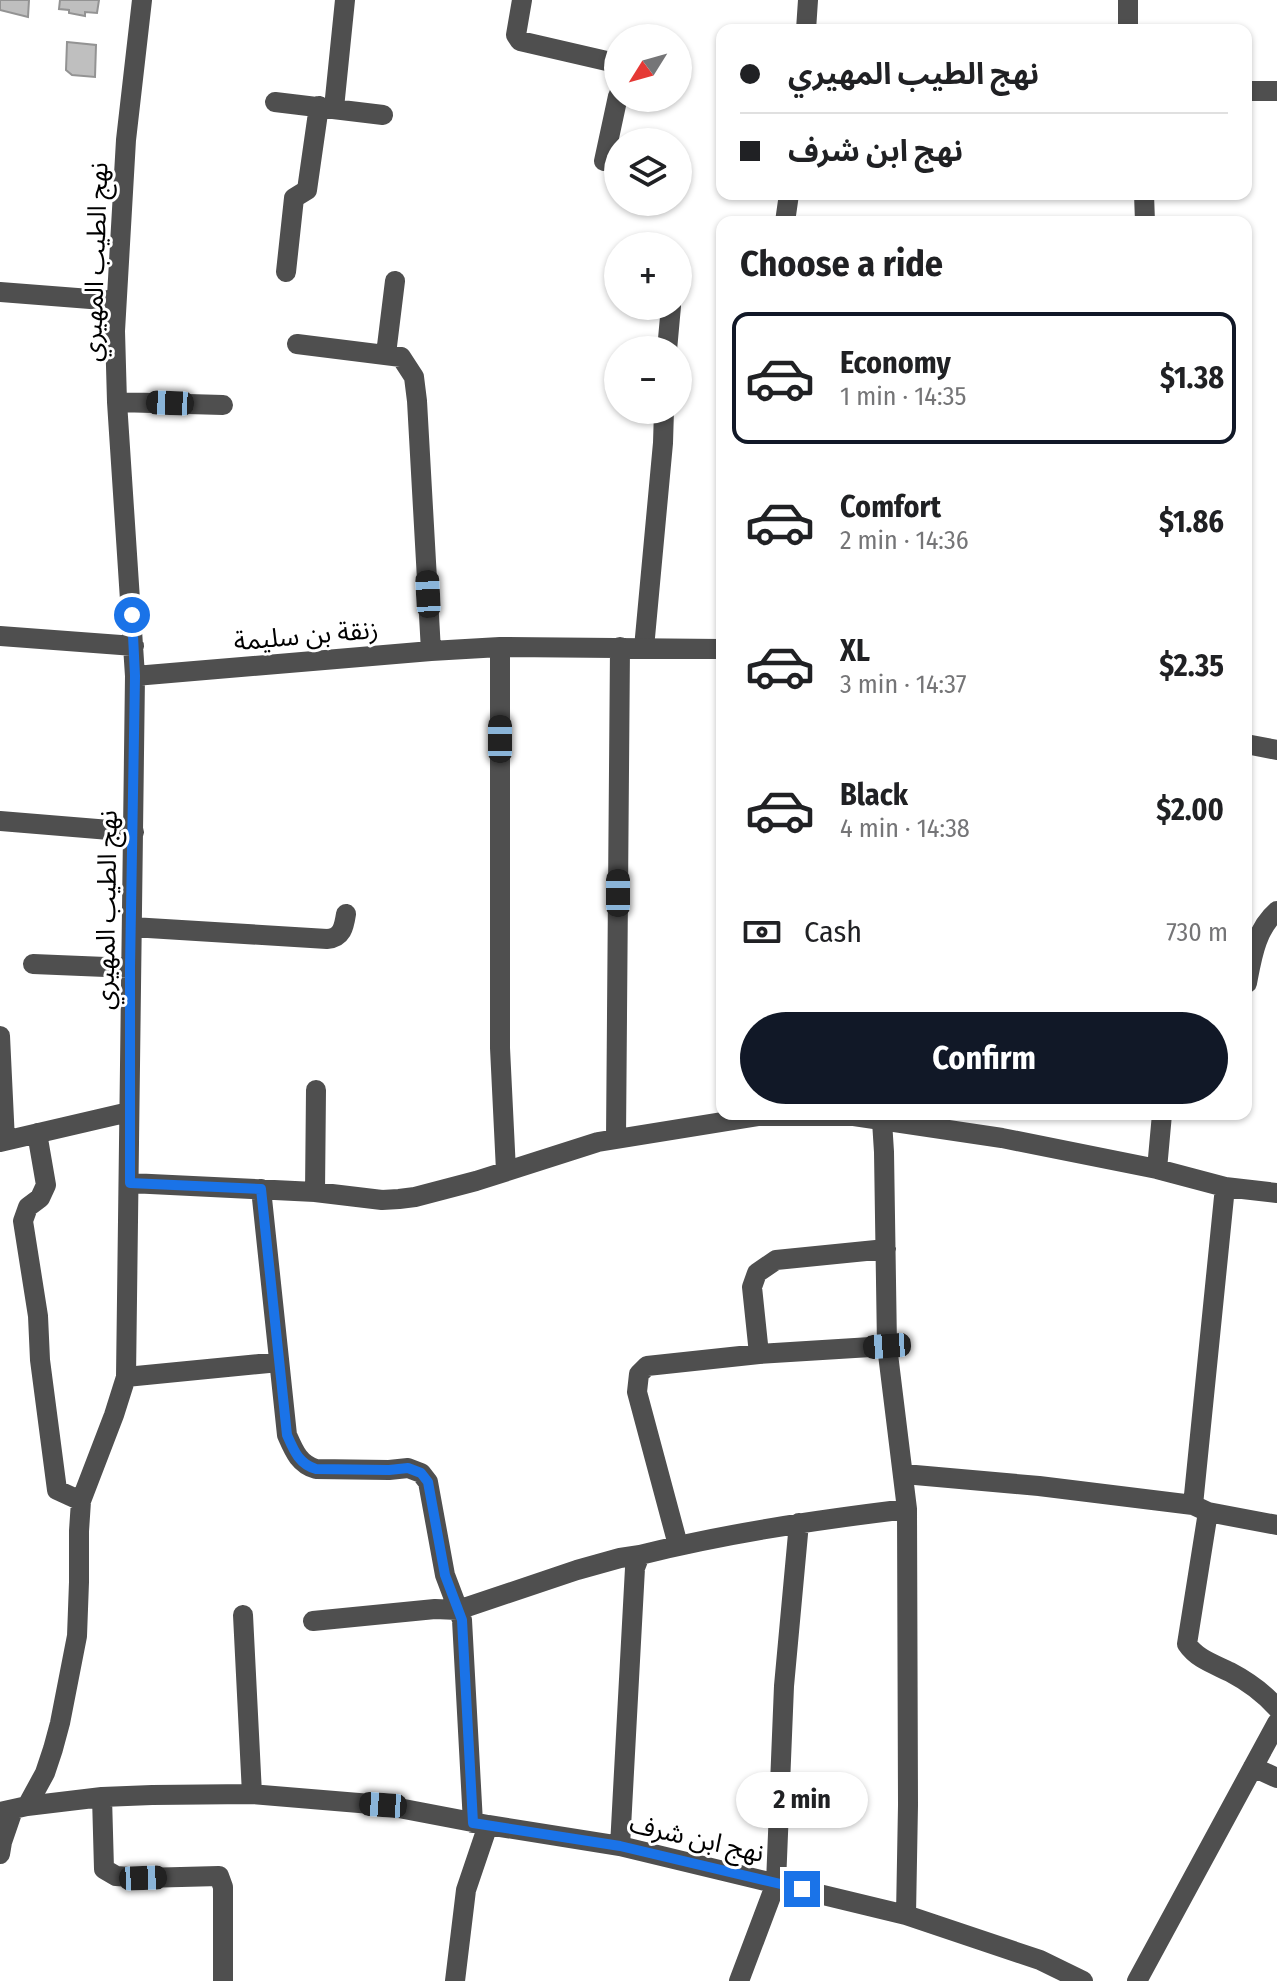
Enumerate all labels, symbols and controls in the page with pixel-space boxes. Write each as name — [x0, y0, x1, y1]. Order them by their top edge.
north arrow — [604, 24, 692, 112]
map controls — [604, 24, 692, 424]
text: نهج الطيب المهيري — [788, 56, 1039, 92]
button: layers — [604, 128, 692, 216]
text: نهج ابن شرف — [788, 133, 963, 169]
street label: نهج الطيب المهيري — [77, 162, 119, 362]
button: + — [604, 232, 692, 320]
text: Choose a ride — [740, 242, 943, 286]
button: − — [604, 336, 692, 424]
icon: car — [744, 342, 816, 414]
text: Economy — [840, 345, 951, 381]
text: $1.38 — [1160, 360, 1224, 396]
text: 1 min · 14:35 — [840, 381, 966, 412]
car — [146, 390, 194, 416]
icon: car — [744, 486, 816, 558]
text: Comfort — [840, 489, 941, 525]
text: $1.86 — [1159, 504, 1224, 540]
text: 2 min · 14:36 — [840, 525, 969, 556]
car — [415, 569, 441, 619]
route start — [114, 597, 150, 633]
street label: زنقة بن سليمة — [232, 614, 380, 657]
icon: car — [744, 630, 816, 702]
text: XL — [840, 633, 870, 669]
text: $2.35 — [1159, 648, 1224, 684]
text: 3 min · 14:37 — [840, 669, 966, 700]
car — [488, 715, 512, 763]
icon: car — [744, 774, 816, 846]
text: Black — [840, 777, 908, 813]
text: $2.00 — [1156, 792, 1224, 828]
street label: نهج الطيب المهيري — [89, 810, 128, 1010]
text: 4 min · 14:38 — [840, 813, 970, 844]
car — [606, 869, 630, 917]
icon: cash — [740, 910, 784, 954]
text: Cash — [804, 914, 862, 950]
text: 730 m — [1166, 917, 1228, 948]
button: Confirm — [740, 1012, 1228, 1104]
car — [862, 1332, 912, 1360]
callout: 2 min — [736, 1773, 868, 1829]
text: 2 min — [773, 1784, 831, 1815]
car — [358, 1791, 408, 1819]
street label: نهج ابن شرف — [626, 1808, 767, 1873]
car — [119, 1865, 167, 1891]
route end — [784, 1871, 820, 1907]

